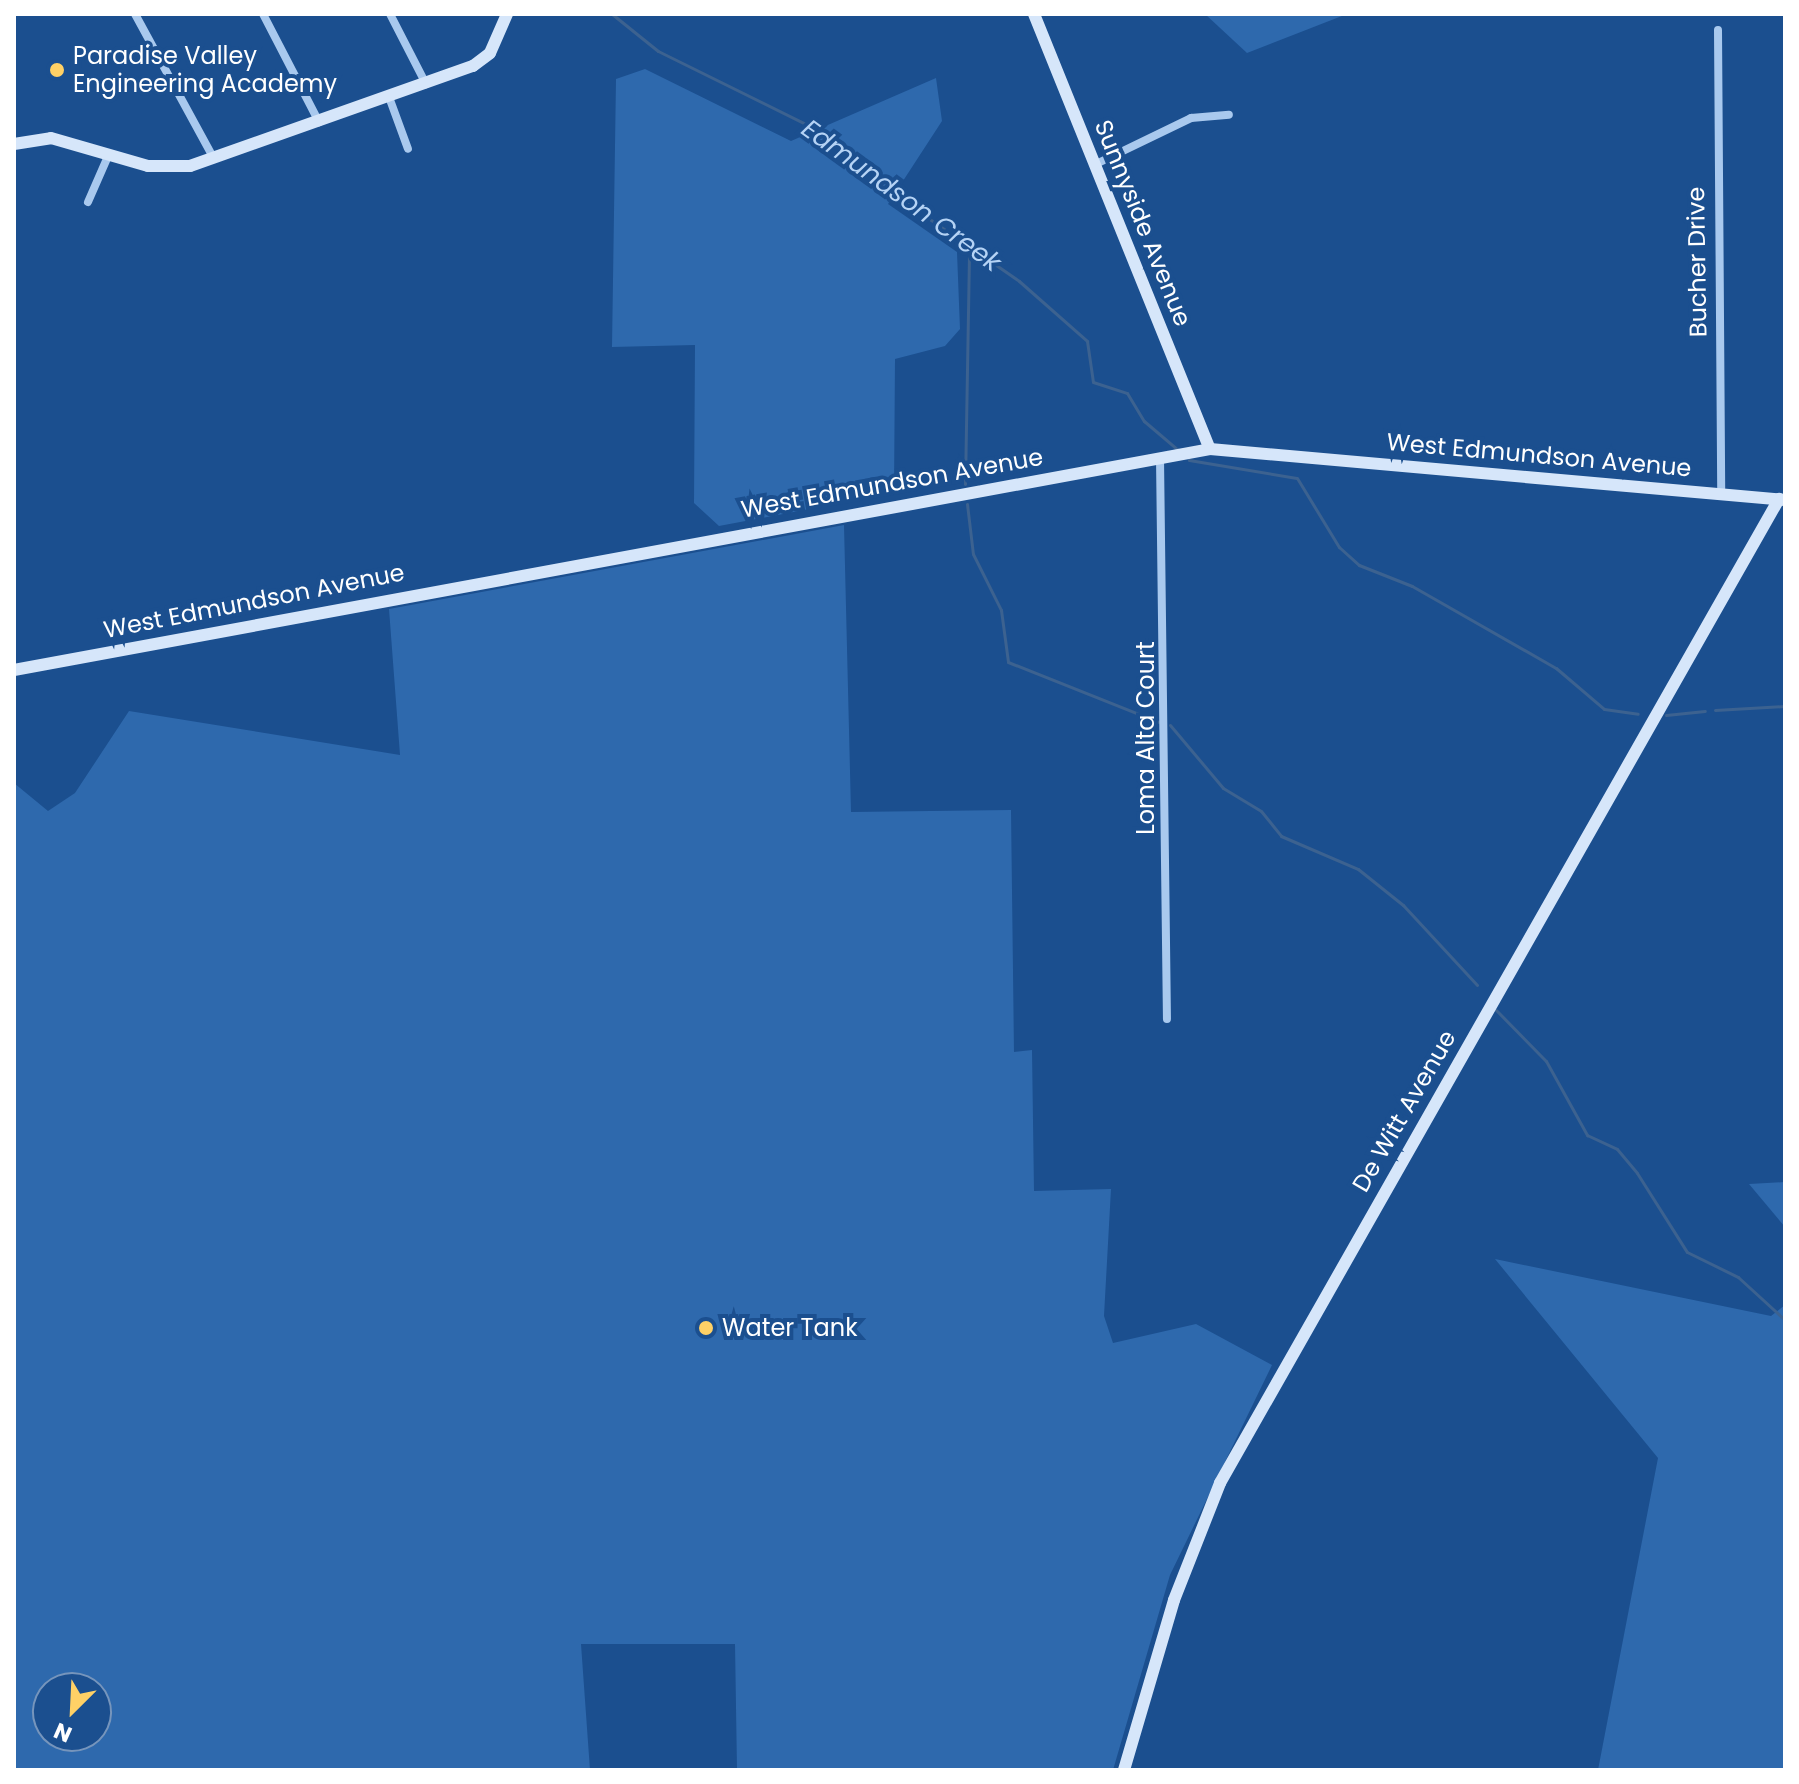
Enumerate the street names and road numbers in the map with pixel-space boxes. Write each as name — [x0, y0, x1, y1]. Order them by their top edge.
street label: Sunnyside Avenue — [1088, 116, 1198, 330]
street label: Bucher Drive — [1681, 187, 1713, 337]
street label: West Edmundson Avenue — [1385, 427, 1693, 483]
street label: West Edmundson Avenue — [739, 442, 1045, 524]
street label: West Edmundson Avenue — [101, 558, 407, 644]
street label: Loma Alta Court — [1132, 641, 1160, 835]
street label: De Witt Avenue — [1346, 1025, 1462, 1197]

